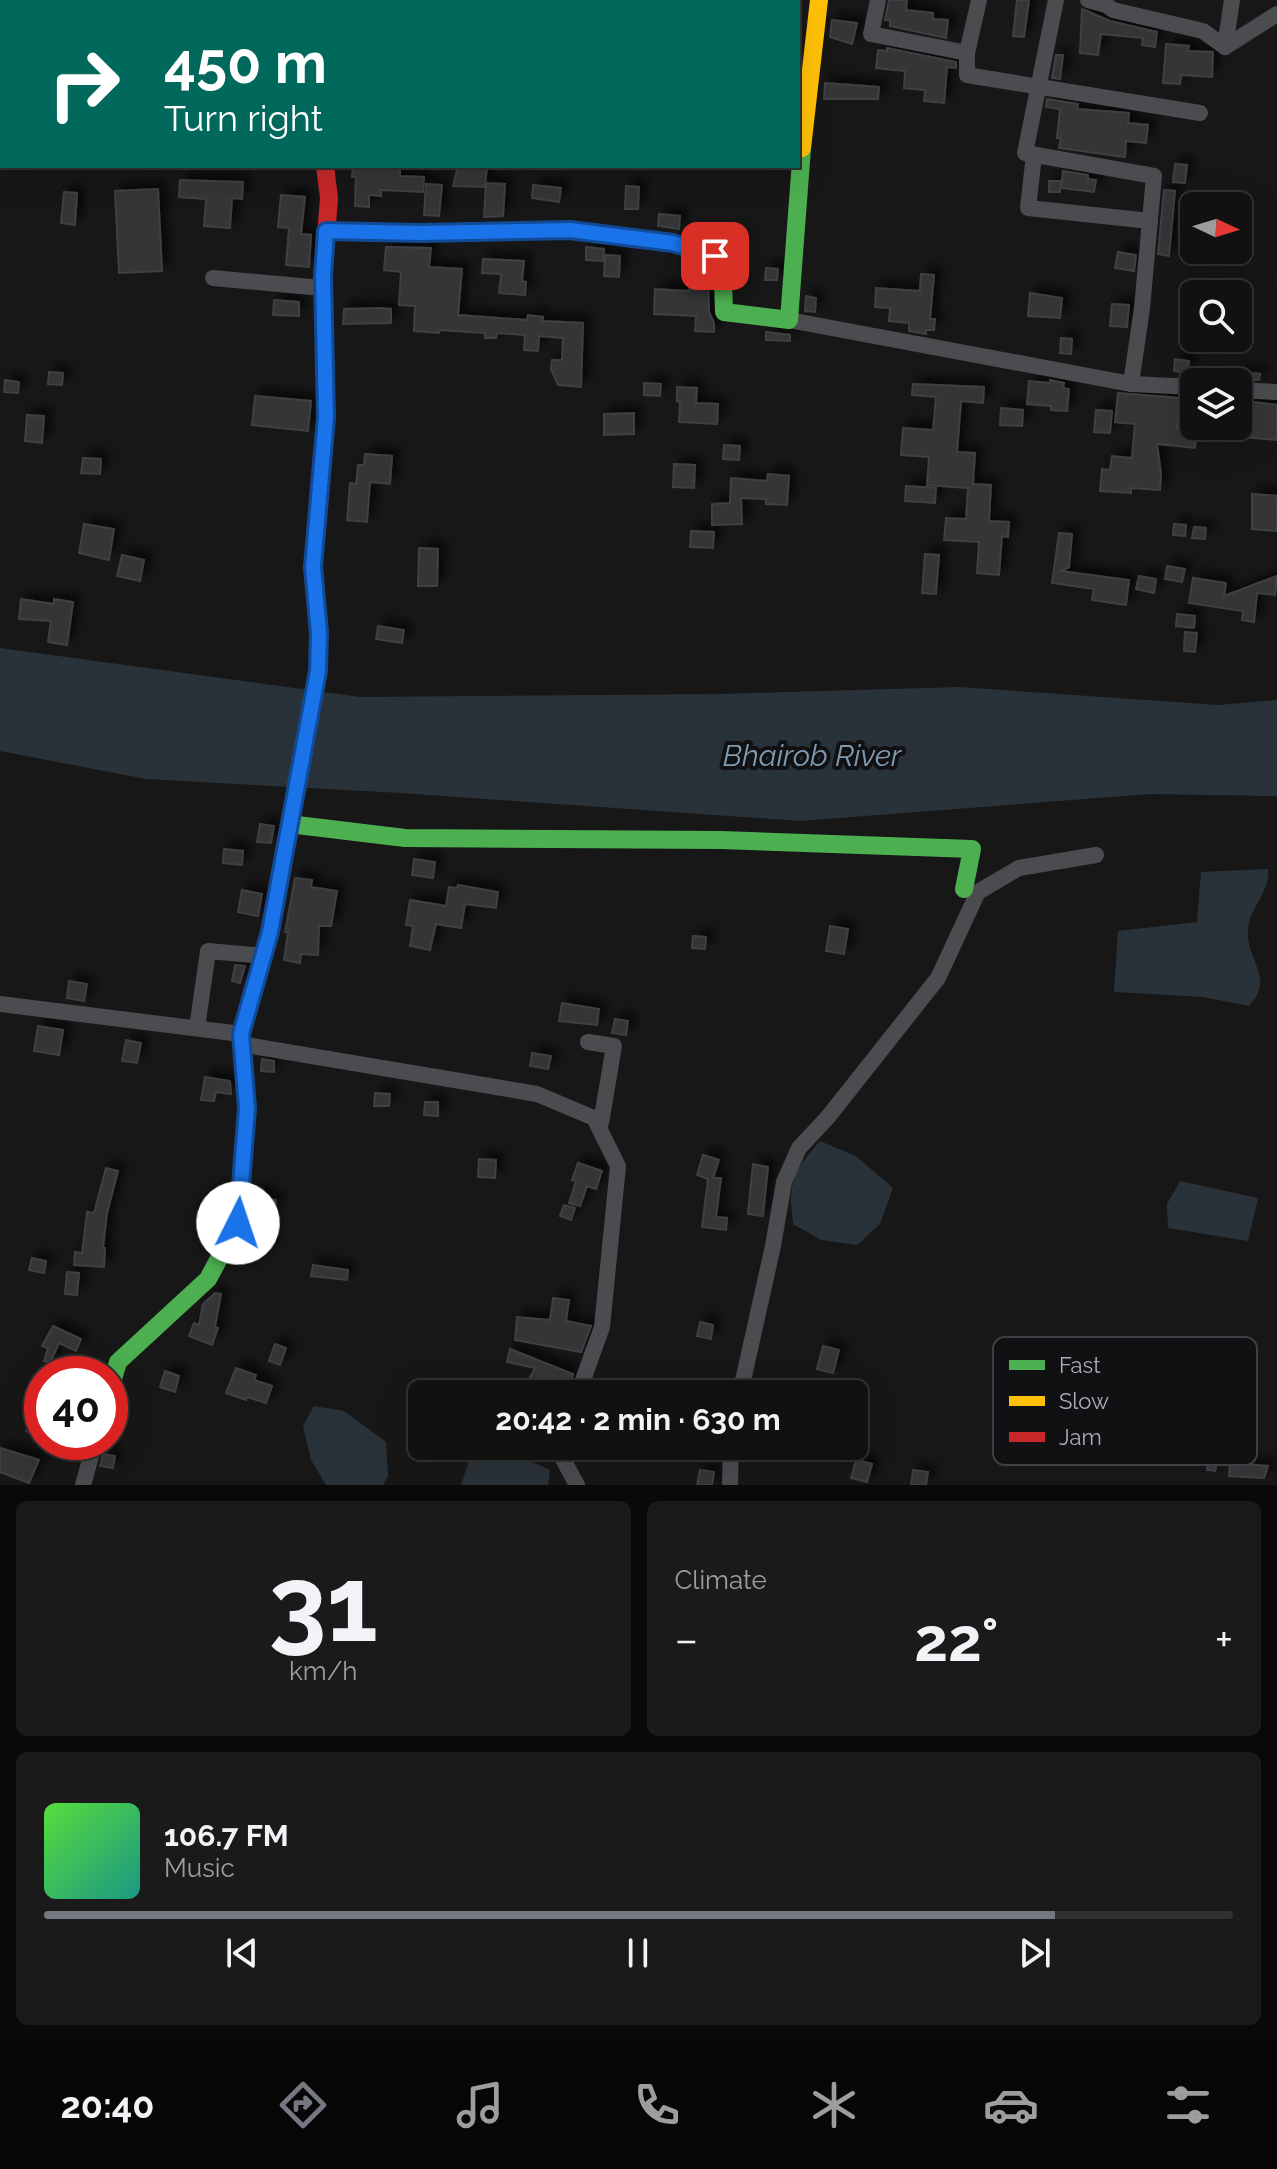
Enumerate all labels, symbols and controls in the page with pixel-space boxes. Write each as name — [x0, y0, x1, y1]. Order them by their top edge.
text: 450 m — [164, 30, 327, 96]
icon: right — [32, 32, 136, 136]
text: Turn right — [164, 97, 323, 139]
north arrow — [1180, 192, 1252, 264]
map controls — [1180, 192, 1252, 440]
pin — [681, 222, 749, 290]
icon: arrive — [693, 234, 737, 278]
button: search — [1180, 280, 1252, 352]
button: layers — [1180, 368, 1252, 440]
water label: Bhairob River — [723, 738, 903, 773]
position arrow — [196, 1181, 280, 1265]
legend — [993, 1337, 1257, 1465]
text: Fast — [1059, 1352, 1101, 1378]
speed limit sign: 40 — [24, 1356, 128, 1460]
text: Slow — [1059, 1388, 1109, 1414]
text: 20:42 · 2 min · 630 m — [495, 1402, 781, 1437]
text: Jam — [1059, 1424, 1102, 1450]
text: 31 — [269, 1543, 378, 1665]
text: Climate — [675, 1565, 767, 1595]
text: 22° — [914, 1605, 999, 1675]
text: − — [675, 1614, 698, 1665]
text: + — [1215, 1614, 1233, 1665]
text: km/h — [289, 1656, 358, 1686]
text: 106.7 FM — [164, 1818, 289, 1853]
text: Music — [164, 1853, 235, 1883]
icon: previous — [220, 1931, 264, 1975]
icon: pause — [616, 1931, 660, 1975]
icon: next — [1013, 1931, 1057, 1975]
icon: directions — [275, 2077, 331, 2133]
icon: music — [452, 2077, 508, 2133]
icon: phone — [629, 2077, 685, 2133]
icon: climate — [806, 2077, 862, 2133]
icon: car — [983, 2077, 1039, 2133]
icon: filters — [1160, 2077, 1216, 2133]
text: 20:40 — [61, 2084, 154, 2126]

